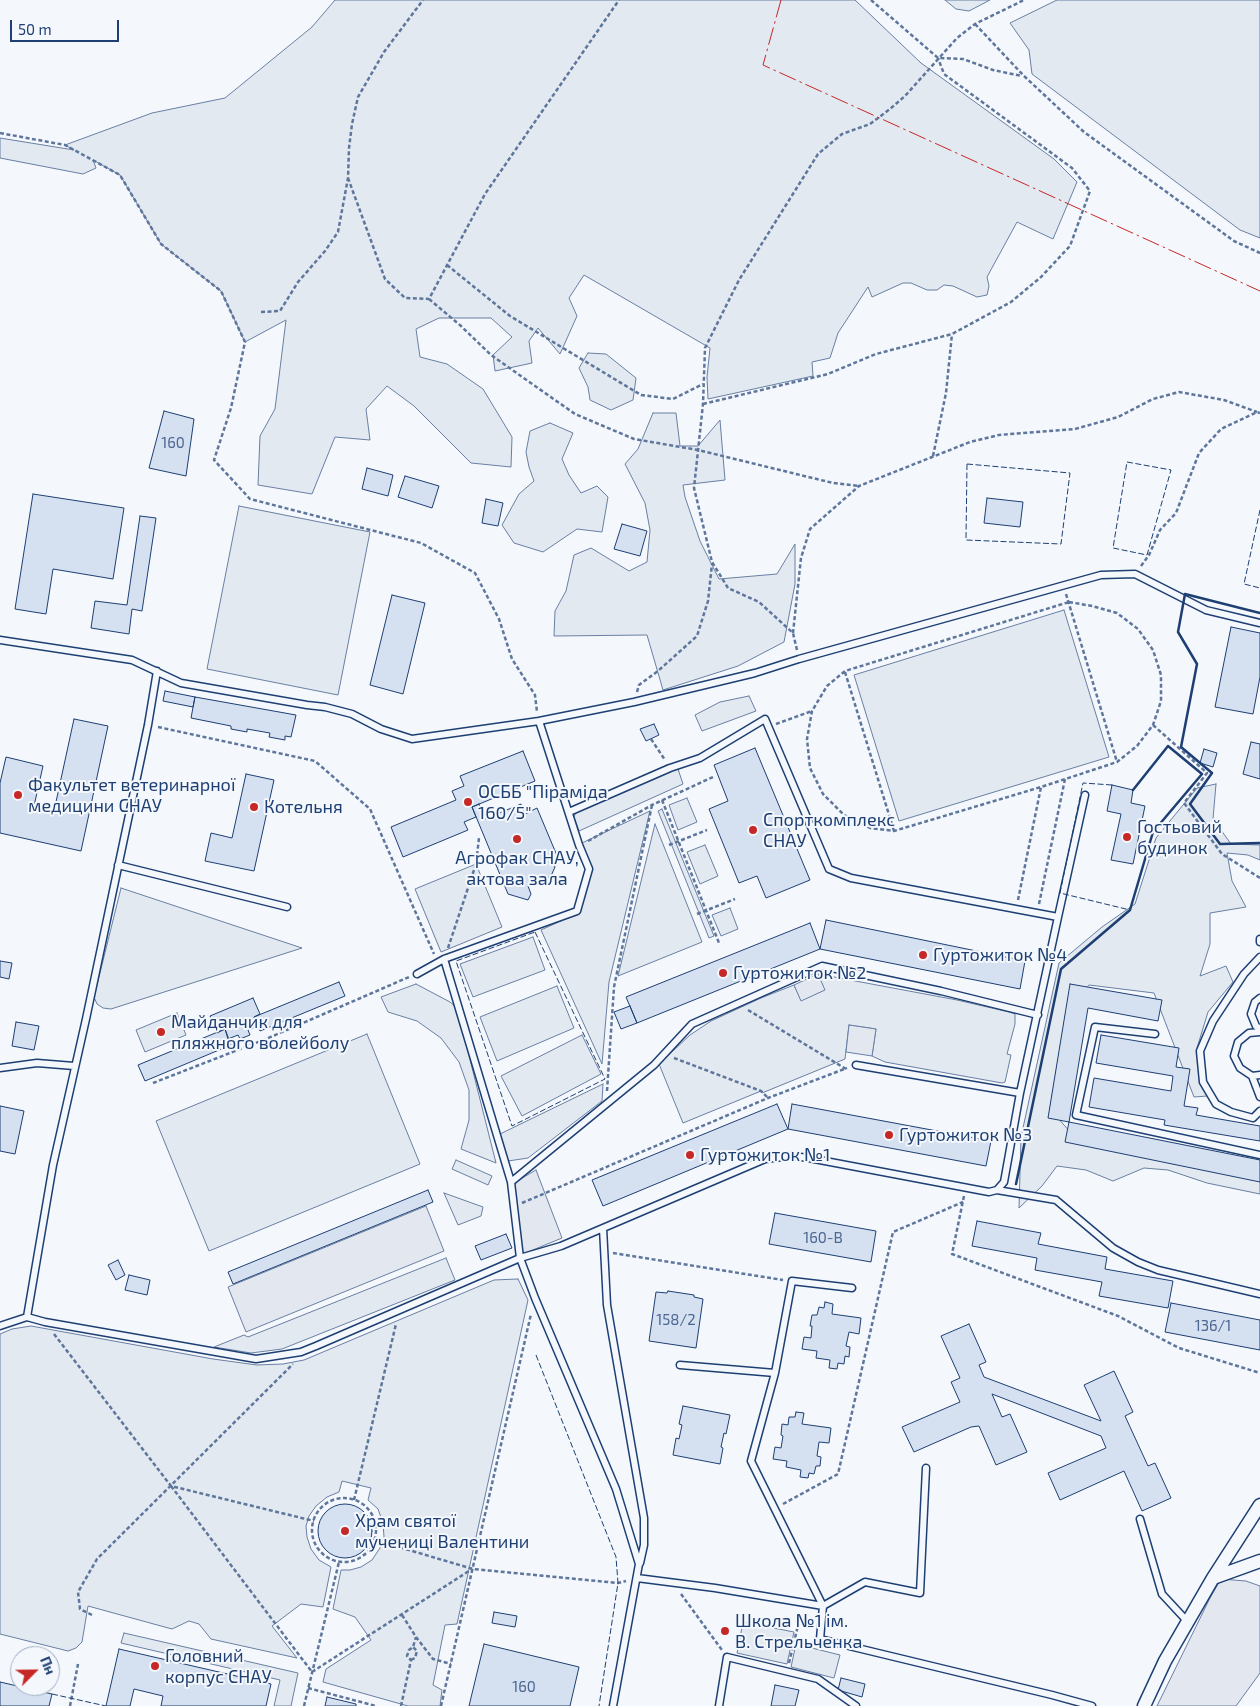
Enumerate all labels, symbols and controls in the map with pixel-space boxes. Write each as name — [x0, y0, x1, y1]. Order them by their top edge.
scale bar — [12, 10, 121, 42]
text: 50 m — [18, 20, 52, 38]
house number: 160 — [161, 434, 185, 452]
place label: Факультет ветеринарної медицини СНАУ — [28, 774, 235, 816]
place label: ОСББ "Піраміда 160/5" — [478, 781, 608, 824]
marker: Факультет ветеринарної медицини СНАУ — [12, 789, 24, 801]
place label: Котельня — [264, 796, 343, 818]
marker: ОСББ "Піраміда 160/5" — [462, 796, 474, 808]
marker: Котельня — [248, 801, 260, 813]
place label: Спорткомплекс СНАУ — [763, 809, 895, 852]
place label: Гостьовий будинок — [1137, 816, 1222, 859]
marker: Спорткомплекс СНАУ — [747, 824, 759, 836]
marker: Гостьовий будинок — [1121, 831, 1133, 843]
marker: Агрофак СНАУ, актова зала — [511, 833, 523, 845]
place label: Агрофак СНАУ, актова зала — [455, 847, 579, 890]
place label: Гуртожиток №4 — [933, 944, 1067, 966]
marker: Гуртожиток №4 — [917, 949, 929, 961]
place label: Гуртожиток №2 — [733, 962, 866, 984]
marker: Гуртожиток №2 — [717, 967, 729, 979]
place label: Майданчик для пляжного волейболу — [171, 1011, 349, 1054]
marker: Майданчик для пляжного волейболу — [155, 1026, 167, 1038]
place label: Гуртожиток №3 — [899, 1124, 1032, 1146]
marker: Гуртожиток №3 — [883, 1129, 895, 1141]
place label: Гуртожиток №1 — [700, 1144, 830, 1166]
marker: Гуртожиток №1 — [684, 1149, 696, 1161]
house number: 160-В — [803, 1229, 843, 1247]
house number: 158/2 — [656, 1311, 696, 1329]
house number: 136/1 — [1195, 1317, 1231, 1335]
place label: Храм святої мучениці Валентини — [355, 1510, 529, 1552]
marker: Храм святої мучениці Валентини — [339, 1525, 351, 1537]
place label: Школа №1 ім. В. Стрельченка — [735, 1610, 862, 1652]
marker: Школа №1 ім. В. Стрельченка — [719, 1625, 731, 1637]
place label: Головний корпус СНАУ — [165, 1645, 272, 1688]
north arrow — [10, 1646, 60, 1696]
text: Пн — [37, 1654, 60, 1677]
marker: Головний корпус СНАУ — [149, 1660, 161, 1672]
house number: 160 — [512, 1678, 536, 1696]

